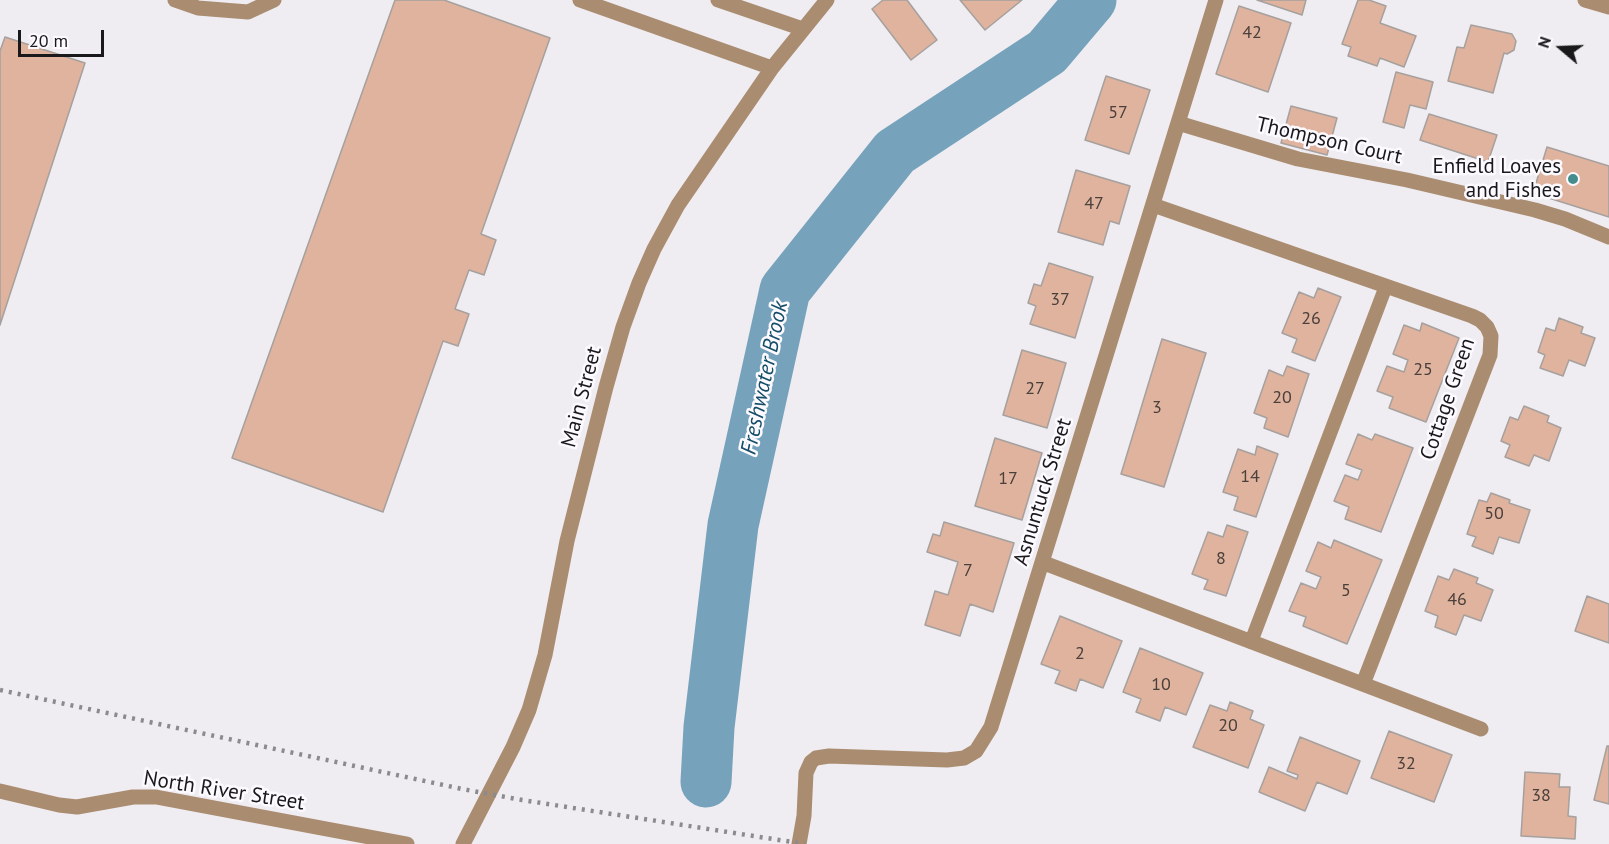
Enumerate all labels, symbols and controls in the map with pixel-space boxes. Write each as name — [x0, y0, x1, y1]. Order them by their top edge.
scale bar — [21, 18, 106, 56]
north arrow — [1531, 18, 1591, 78]
house number: 42 — [1242, 22, 1262, 44]
text: 20 m — [29, 29, 68, 52]
text: N — [1533, 34, 1555, 50]
house number: 57 — [1108, 102, 1128, 124]
street label: Thompson Court — [1254, 112, 1404, 170]
place label: Enfield Loaves and Fishes — [1433, 154, 1561, 204]
marker: Enfield Loaves and Fishes — [1566, 172, 1580, 186]
house number: 47 — [1084, 193, 1104, 215]
house number: 37 — [1050, 289, 1070, 311]
water label: Freshwater Brook — [736, 299, 794, 457]
house number: 26 — [1301, 308, 1321, 330]
street label: Cottage Green — [1415, 335, 1481, 463]
street label: Main Street — [556, 344, 608, 450]
house number: 25 — [1413, 359, 1433, 381]
house number: 27 — [1025, 378, 1045, 400]
house number: 20 — [1272, 387, 1292, 409]
house number: 3 — [1152, 397, 1162, 419]
street label: Asnuntuck Street — [1009, 415, 1077, 569]
house number: 14 — [1240, 466, 1260, 488]
house number: 17 — [998, 468, 1018, 490]
house number: 50 — [1484, 503, 1504, 525]
house number: 8 — [1216, 548, 1226, 570]
house number: 7 — [963, 560, 973, 582]
house number: 5 — [1341, 580, 1351, 602]
house number: 46 — [1447, 589, 1467, 611]
house number: 2 — [1075, 643, 1085, 665]
house number: 10 — [1151, 674, 1171, 696]
house number: 20 — [1218, 715, 1238, 737]
house number: 32 — [1396, 753, 1416, 775]
street label: North River Street — [142, 766, 306, 816]
house number: 38 — [1531, 785, 1551, 807]

